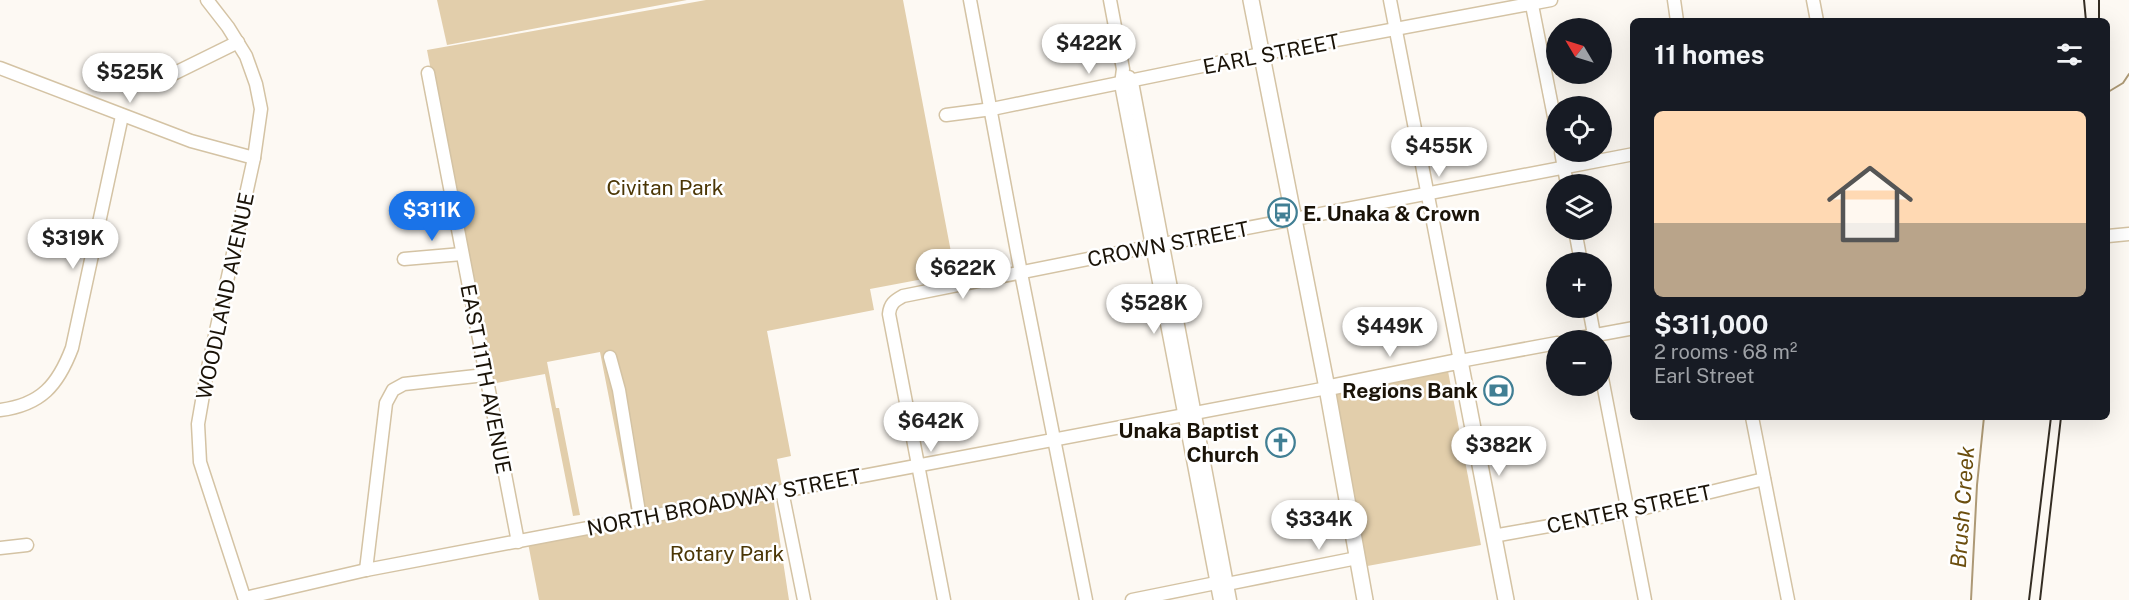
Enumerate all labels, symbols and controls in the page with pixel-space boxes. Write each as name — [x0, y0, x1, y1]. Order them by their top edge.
north arrow — [1546, 18, 1612, 84]
map controls — [1546, 18, 1612, 396]
pin: $422K — [1047, 24, 1131, 75]
street label: EARL STREET — [1201, 28, 1341, 80]
text: $422K — [1056, 31, 1122, 55]
icon: filters — [2053, 38, 2086, 71]
text: 11 homes — [1654, 39, 1764, 70]
pin: $525K — [88, 53, 172, 104]
text: $525K — [96, 60, 164, 84]
button: locate — [1546, 96, 1612, 162]
pin: $455K — [1397, 127, 1481, 178]
text: $455K — [1405, 134, 1473, 158]
icon: home — [1816, 150, 1924, 258]
button: layers — [1546, 174, 1612, 240]
park label: Civitan Park — [606, 175, 724, 200]
street label: WOODLAND AVENUE — [191, 190, 259, 402]
pin: $311K — [390, 191, 474, 242]
bus stop icon: E. Unaka & Crown — [1266, 197, 1298, 229]
text: $311K — [403, 198, 461, 222]
place label: E. Unaka & Crown — [1303, 201, 1480, 226]
street label: CROWN STREET — [1085, 216, 1251, 272]
pin: $319K — [31, 219, 115, 270]
text: $319K — [42, 226, 105, 250]
pin: $622K — [921, 249, 1005, 300]
button: + — [1546, 252, 1612, 318]
text: $622K — [930, 256, 996, 280]
street label: EAST 11TH AVENUE — [455, 282, 517, 476]
pin: $528K — [1112, 284, 1196, 335]
text: $528K — [1120, 291, 1188, 315]
pin: $449K — [1348, 307, 1432, 358]
text: $311,000 — [1654, 309, 1769, 340]
text: $449K — [1356, 314, 1424, 338]
button: − — [1546, 330, 1612, 396]
text: 2 rooms · 68 m² — [1654, 340, 1797, 364]
text: Earl Street — [1654, 364, 1755, 388]
bank icon: Regions Bank — [1483, 374, 1515, 406]
place label: Regions Bank — [1342, 378, 1478, 403]
pin: $642K — [889, 402, 973, 453]
text: $642K — [898, 409, 964, 433]
place label: Unaka Baptist Church — [1118, 418, 1259, 467]
church icon: Unaka Baptist Church — [1264, 426, 1296, 458]
pin: $382K — [1457, 426, 1541, 477]
text: $382K — [1465, 433, 1533, 457]
water label: Brush Creek — [1945, 445, 1979, 569]
street label: NORTH BROADWAY STREET — [585, 463, 863, 541]
street label: CENTER STREET — [1544, 479, 1714, 539]
pin: $334K — [1277, 500, 1361, 551]
text: $334K — [1285, 507, 1353, 531]
park label: Rotary Park — [670, 541, 784, 566]

